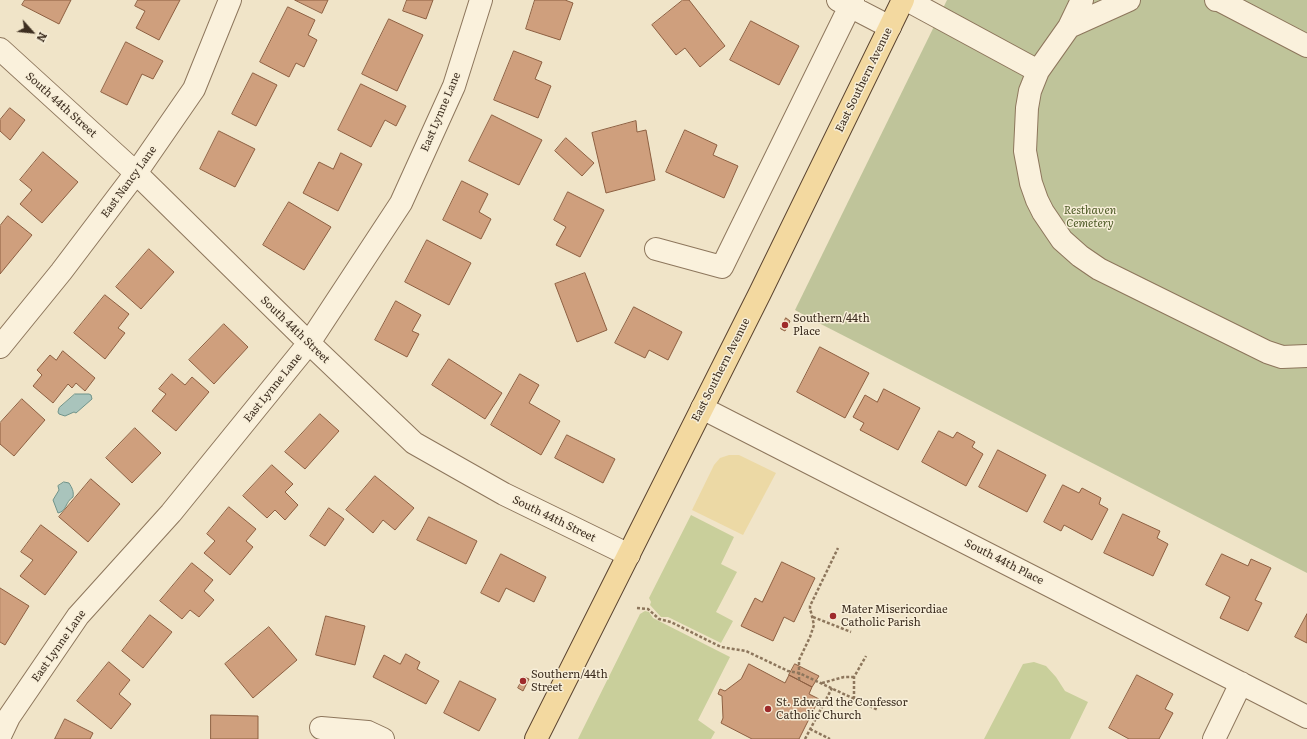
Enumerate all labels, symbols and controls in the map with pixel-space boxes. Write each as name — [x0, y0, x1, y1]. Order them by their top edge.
north arrow — [12, 12, 52, 52]
street label: East Southern Avenue — [833, 26, 895, 134]
text: N — [33, 30, 52, 45]
street label: South 44th Street — [23, 70, 99, 140]
street label: East Lynne Lane — [418, 70, 464, 154]
street label: East Nancy Lane — [98, 143, 160, 221]
park label: Resthaven Cemetery — [1064, 204, 1116, 230]
street label: South 44th Street — [258, 294, 332, 366]
place label: Southern/44th Place — [793, 312, 870, 338]
street label: East Southern Avenue — [689, 316, 753, 424]
marker: Southern/44th Place — [780, 320, 790, 330]
street label: East Lynne Lane — [241, 351, 305, 425]
street label: South 44th Street — [510, 493, 598, 545]
street label: South 44th Place — [962, 536, 1046, 588]
place label: Mater Misericordiae Catholic Parish — [841, 603, 948, 629]
street label: East Lynne Lane — [29, 607, 89, 685]
marker: Mater Misericordiae Catholic Parish — [828, 611, 838, 621]
place label: Southern/44th Street — [531, 668, 608, 694]
marker: Southern/44th Street — [518, 676, 528, 686]
place label: St. Edward the Confessor Catholic Church — [776, 696, 908, 722]
marker: St. Edward the Confessor Catholic Church — [763, 704, 773, 714]

